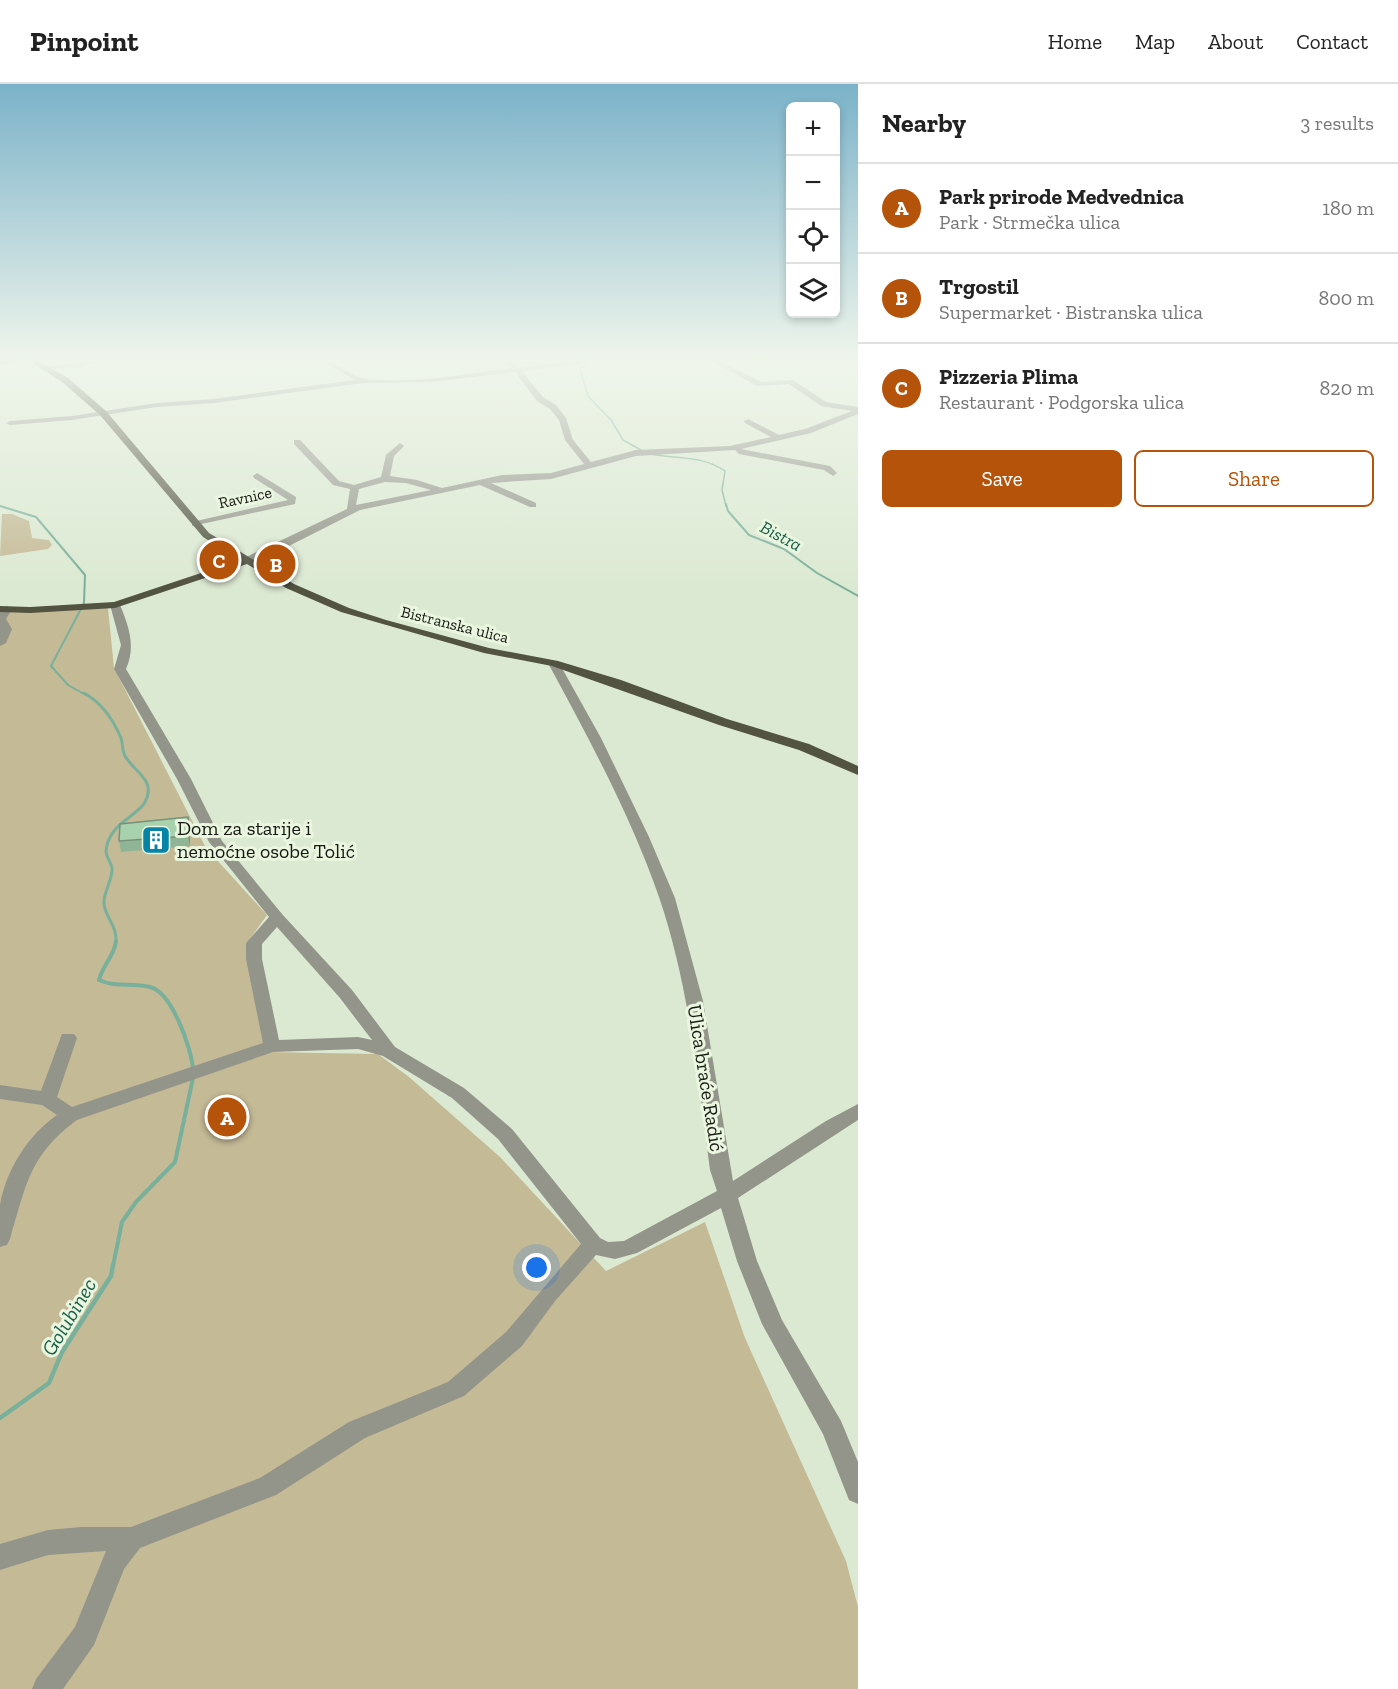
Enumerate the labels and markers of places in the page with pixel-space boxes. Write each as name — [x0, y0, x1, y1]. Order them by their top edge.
pin: C — [200, 538, 238, 582]
pin: B — [256, 542, 296, 586]
place label: Dom za starije i nemoćne osobe Tolić — [177, 816, 355, 863]
building icon: Dom za starije i nemoćne osobe Tolić — [140, 824, 172, 856]
pin: A — [208, 1094, 246, 1140]

